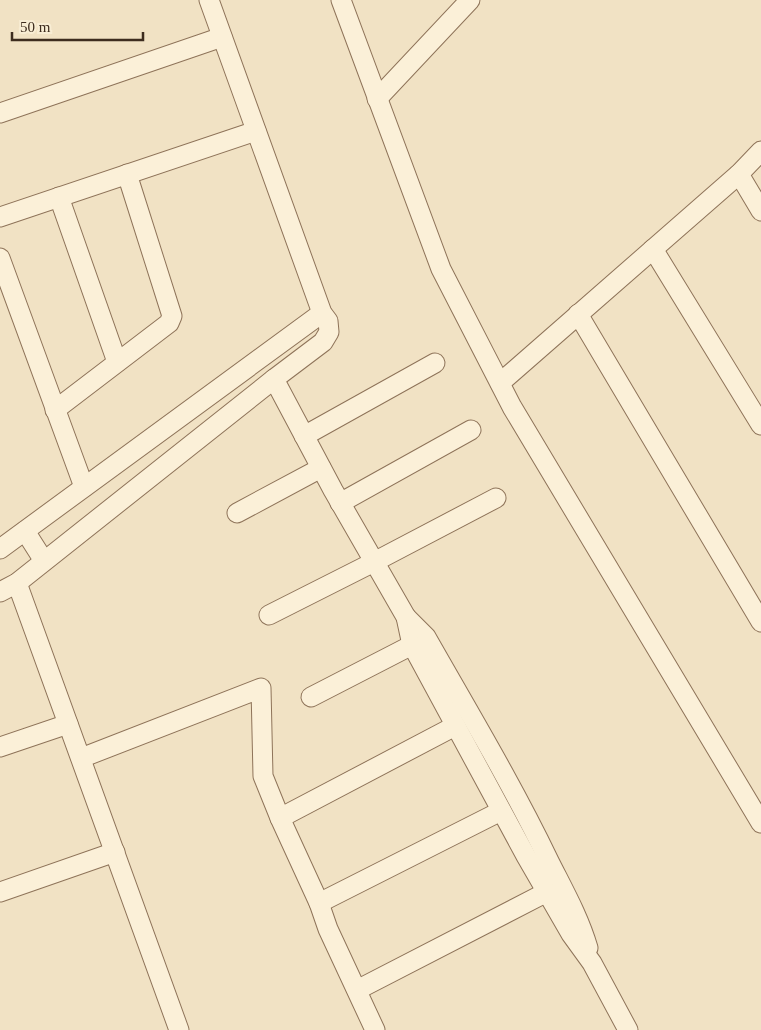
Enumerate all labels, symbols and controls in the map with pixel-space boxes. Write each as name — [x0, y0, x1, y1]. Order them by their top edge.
scale bar — [12, 10, 144, 42]
text: 50 m — [20, 19, 51, 35]

